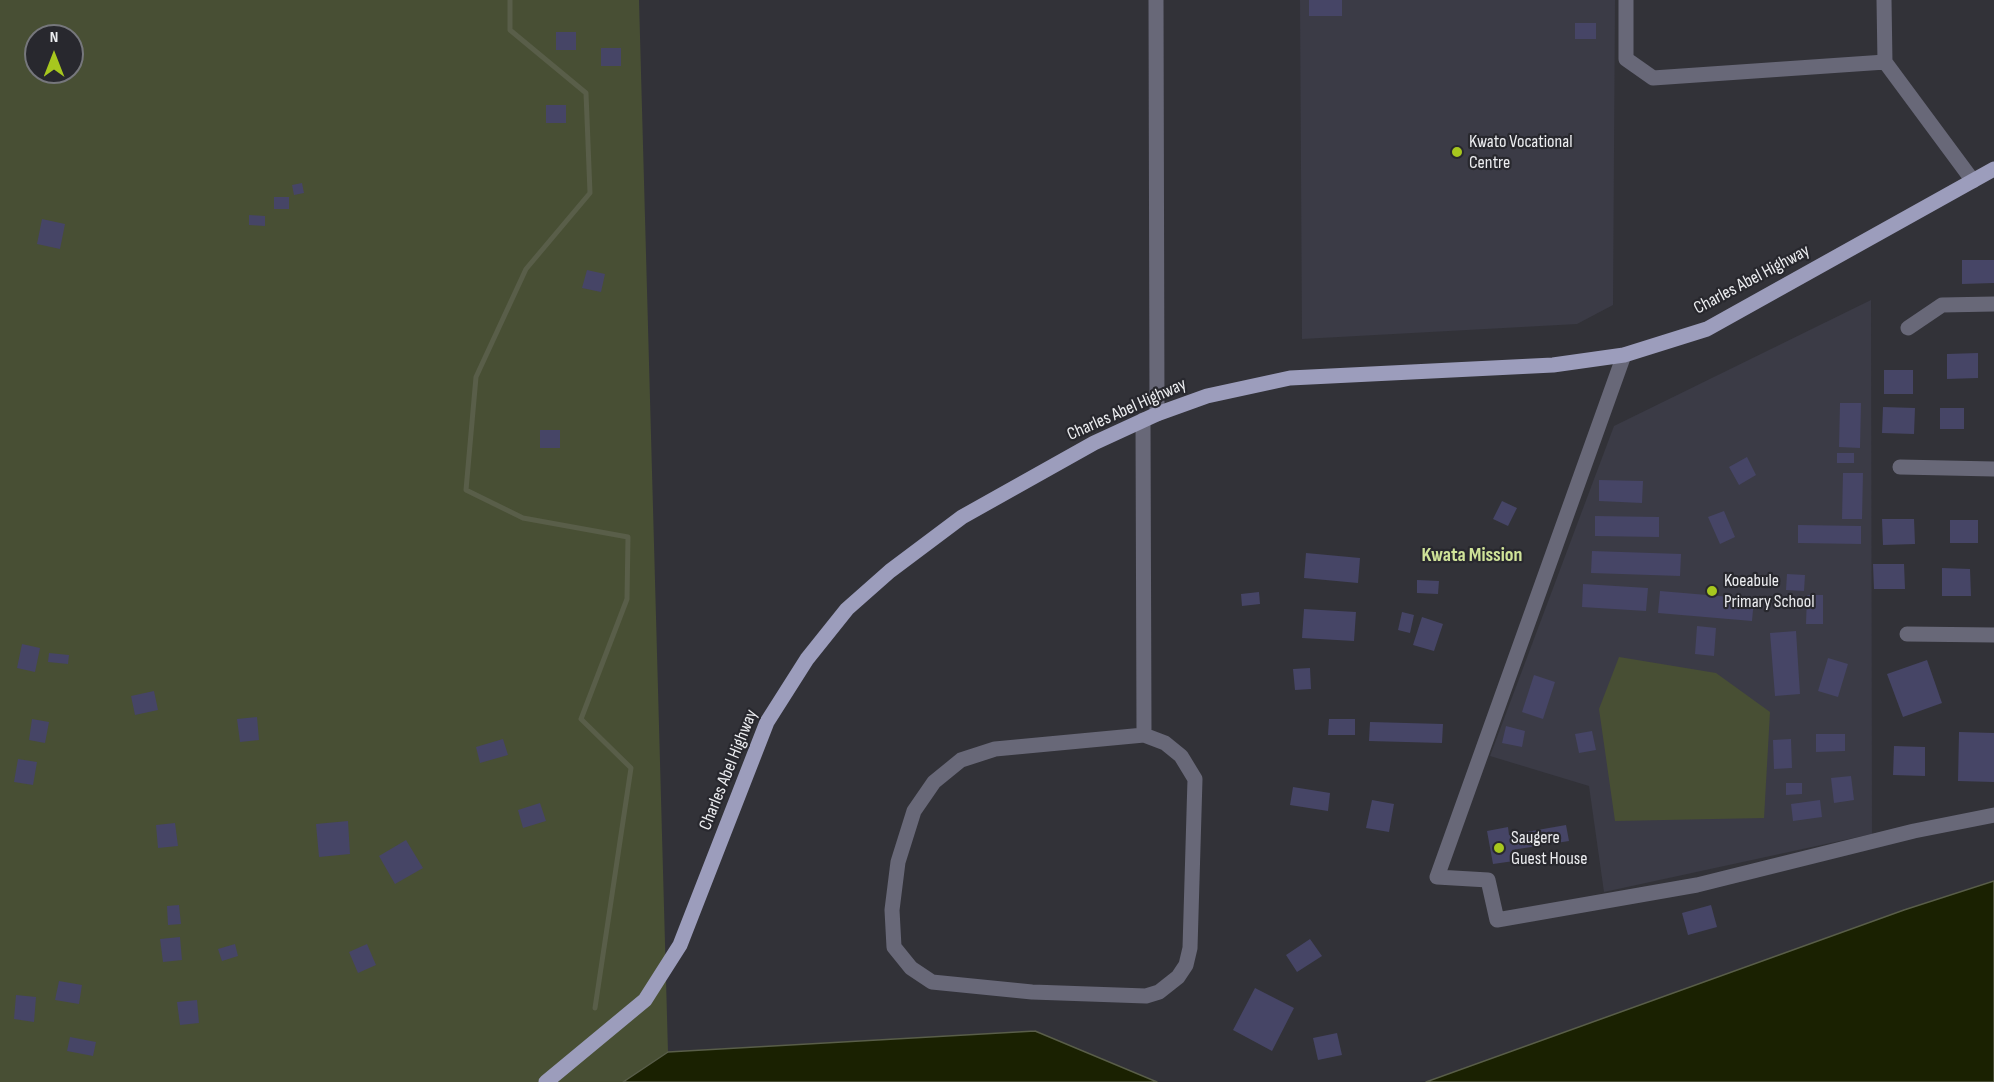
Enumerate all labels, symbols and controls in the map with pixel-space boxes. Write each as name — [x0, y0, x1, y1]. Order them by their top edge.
north arrow — [24, 24, 84, 84]
text: N — [50, 28, 58, 47]
place label: Kwato Vocational Centre — [1469, 131, 1573, 174]
marker: Kwato Vocational Centre — [1450, 145, 1464, 159]
street label: Charles Abel Highway — [1690, 240, 1814, 320]
street label: Charles Abel Highway — [1064, 374, 1190, 446]
district label: Kwata Mission — [1422, 544, 1522, 568]
place label: Koeabule Primary School — [1724, 570, 1815, 612]
marker: Koeabule Primary School — [1705, 584, 1719, 598]
street label: Charles Abel Highway — [695, 706, 763, 834]
place label: Saugere Guest House — [1511, 827, 1587, 870]
marker: Saugere Guest House — [1492, 841, 1506, 855]

